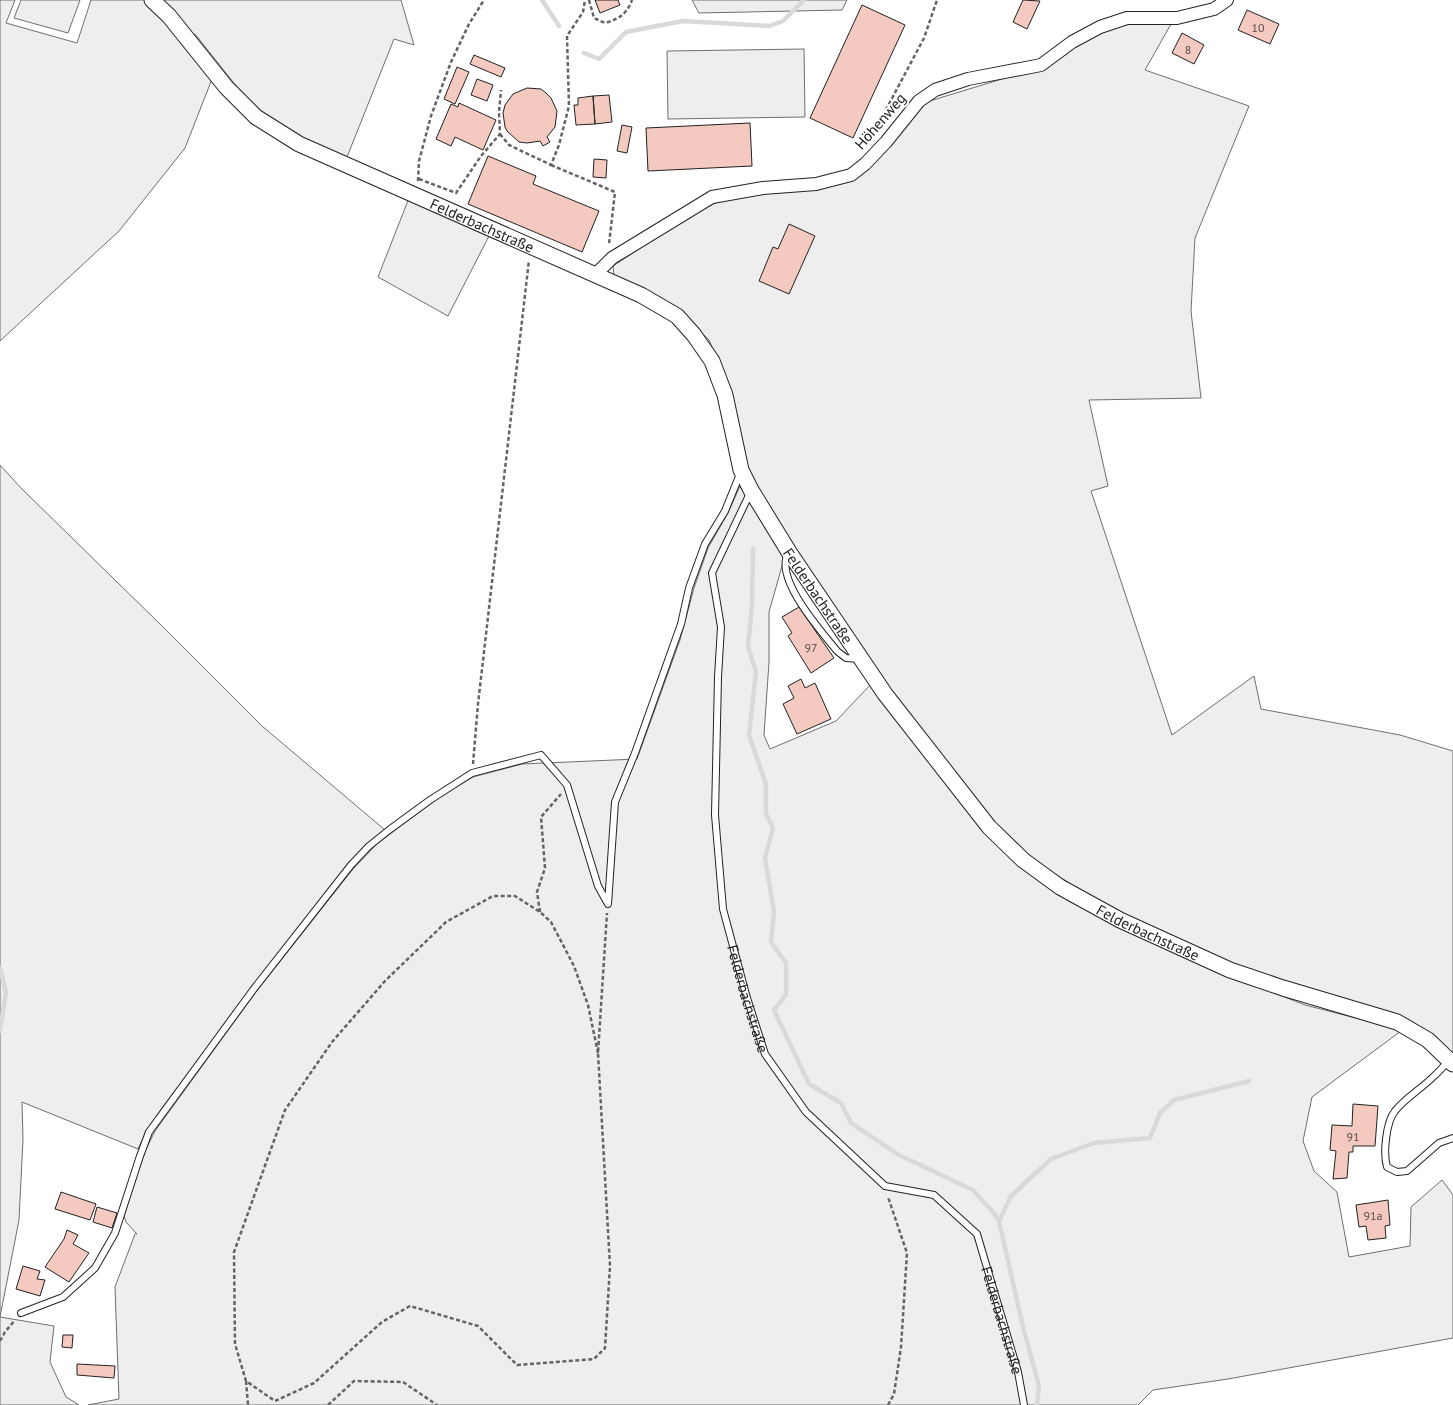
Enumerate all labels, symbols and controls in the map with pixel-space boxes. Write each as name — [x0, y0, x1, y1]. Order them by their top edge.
house number: 10 — [1251, 20, 1265, 35]
house number: 8 — [1185, 42, 1191, 57]
street label: Höhenweg — [850, 89, 910, 153]
street label: Felderbachstraße — [427, 194, 537, 256]
street label: Felderbachstraße — [779, 544, 858, 647]
house number: 97 — [804, 640, 818, 655]
street label: Felderbachstraße — [1093, 900, 1203, 964]
street label: Felderbachstraße — [724, 942, 773, 1055]
house number: 91 — [1346, 1129, 1360, 1144]
house number: 91a — [1363, 1208, 1383, 1223]
street label: Felderbachstraße — [978, 1264, 1028, 1376]

